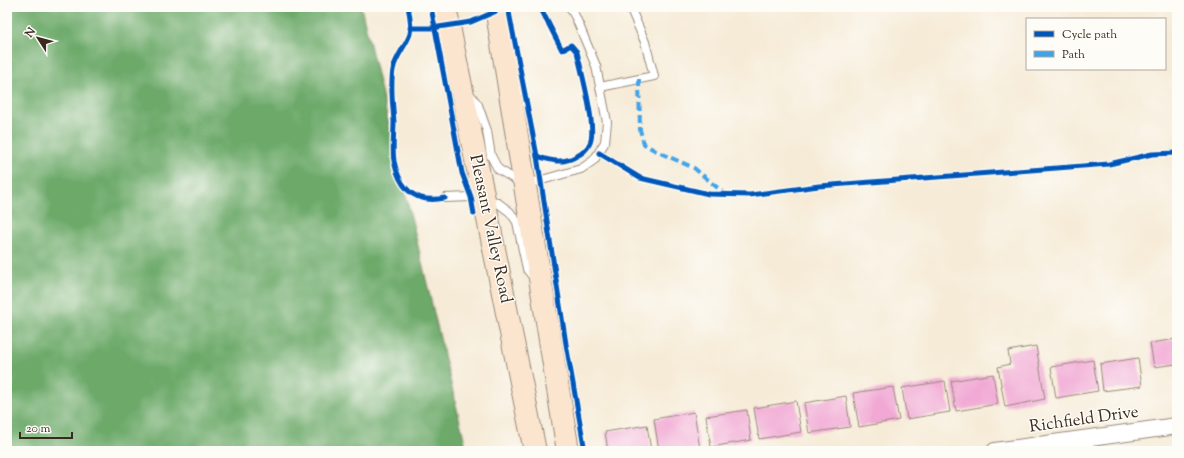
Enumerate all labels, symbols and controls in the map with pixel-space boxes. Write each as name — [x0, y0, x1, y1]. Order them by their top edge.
north arrow — [18, 18, 58, 58]
legend — [1026, 18, 1166, 70]
text: N — [21, 24, 40, 42]
text: Cycle path — [1062, 26, 1117, 44]
text: Path — [1062, 46, 1085, 64]
street label: Pleasant Valley Road — [463, 152, 518, 306]
street label: Richfield Drive — [1028, 400, 1140, 440]
scale bar — [20, 414, 72, 440]
text: 20 m — [26, 420, 51, 438]

